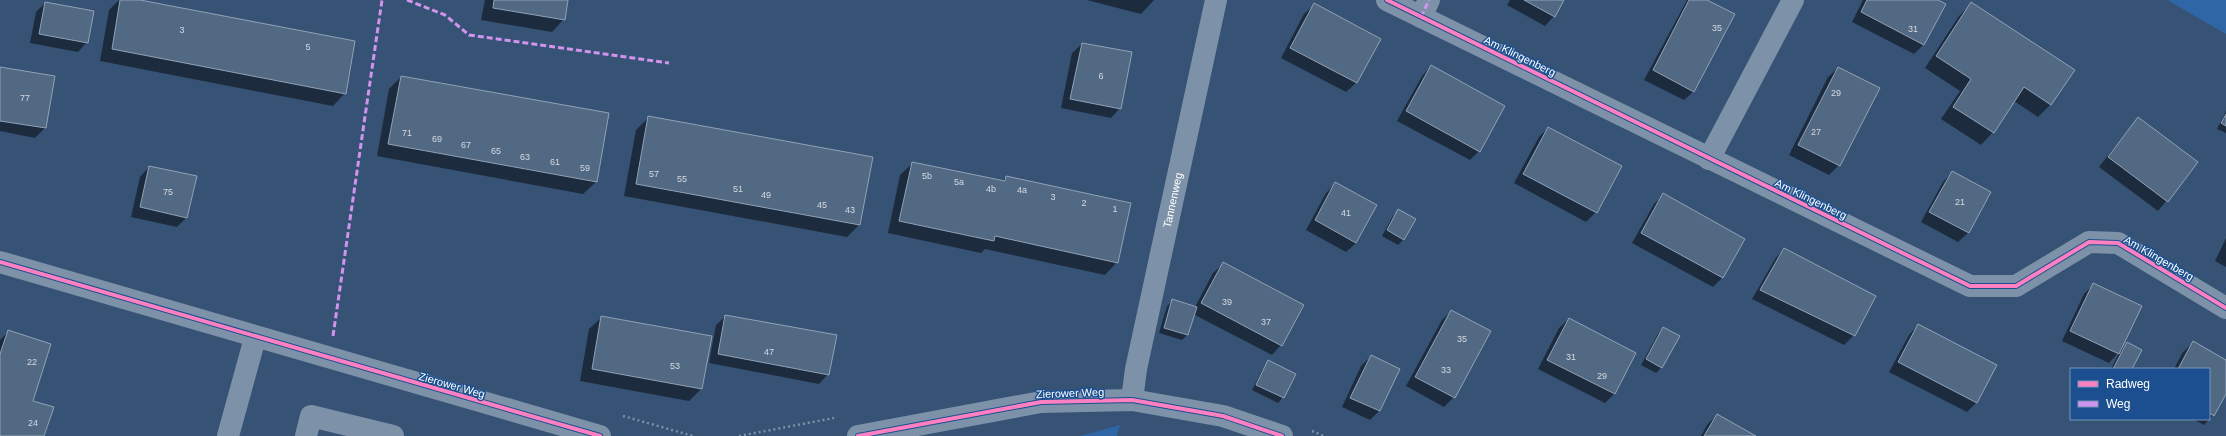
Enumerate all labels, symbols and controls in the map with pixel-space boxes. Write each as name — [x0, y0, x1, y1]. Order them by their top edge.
house number: 35 — [1712, 23, 1722, 33]
house number: 31 — [1908, 24, 1918, 34]
house number: 3 — [179, 25, 185, 35]
street label: Am Klingenberg — [1482, 33, 1558, 79]
house number: 5 — [305, 42, 311, 52]
house number: 6 — [1098, 71, 1104, 81]
house number: 29 — [1831, 88, 1841, 98]
house number: 77 — [20, 93, 30, 103]
house number: 27 — [1811, 127, 1821, 137]
house number: 71 — [402, 128, 412, 138]
house number: 69 — [432, 134, 442, 144]
house number: 67 — [461, 140, 471, 150]
house number: 65 — [491, 146, 501, 156]
house number: 63 — [520, 152, 530, 162]
house number: 61 — [550, 157, 560, 167]
house number: 59 — [580, 163, 590, 173]
house number: 57 — [649, 169, 659, 179]
house number: 5b — [922, 171, 932, 181]
street label: Tannenweg — [1161, 171, 1184, 229]
house number: 55 — [677, 174, 687, 184]
street label: Am Klingenberg — [1773, 176, 1849, 222]
house number: 5a — [954, 177, 964, 187]
house number: 51 — [733, 184, 743, 194]
house number: 4b — [986, 184, 996, 194]
house number: 4a — [1017, 185, 1027, 195]
house number: 75 — [163, 187, 173, 197]
house number: 49 — [761, 190, 771, 200]
house number: 3 — [1050, 192, 1056, 202]
house number: 21 — [1955, 197, 1965, 207]
house number: 2 — [1081, 198, 1087, 208]
house number: 45 — [817, 200, 827, 210]
house number: 1 — [1112, 204, 1118, 214]
house number: 43 — [845, 205, 855, 215]
house number: 41 — [1341, 208, 1351, 218]
street label: Am Klingenberg — [2122, 233, 2196, 283]
house number: 39 — [1222, 297, 1232, 307]
house number: 37 — [1261, 317, 1271, 327]
house number: 35 — [1457, 334, 1467, 344]
house number: 47 — [764, 347, 774, 357]
house number: 31 — [1566, 352, 1576, 362]
house number: 22 — [27, 357, 37, 367]
house number: 53 — [670, 361, 680, 371]
house number: 33 — [1441, 365, 1451, 375]
legend — [2070, 368, 2210, 420]
street label: Zierower Weg — [418, 370, 486, 400]
house number: 29 — [1597, 371, 1607, 381]
text: Radweg — [2106, 377, 2150, 391]
street label: Zierower Weg — [1036, 386, 1104, 400]
text: Weg — [2106, 397, 2130, 411]
house number: 24 — [28, 418, 38, 428]

